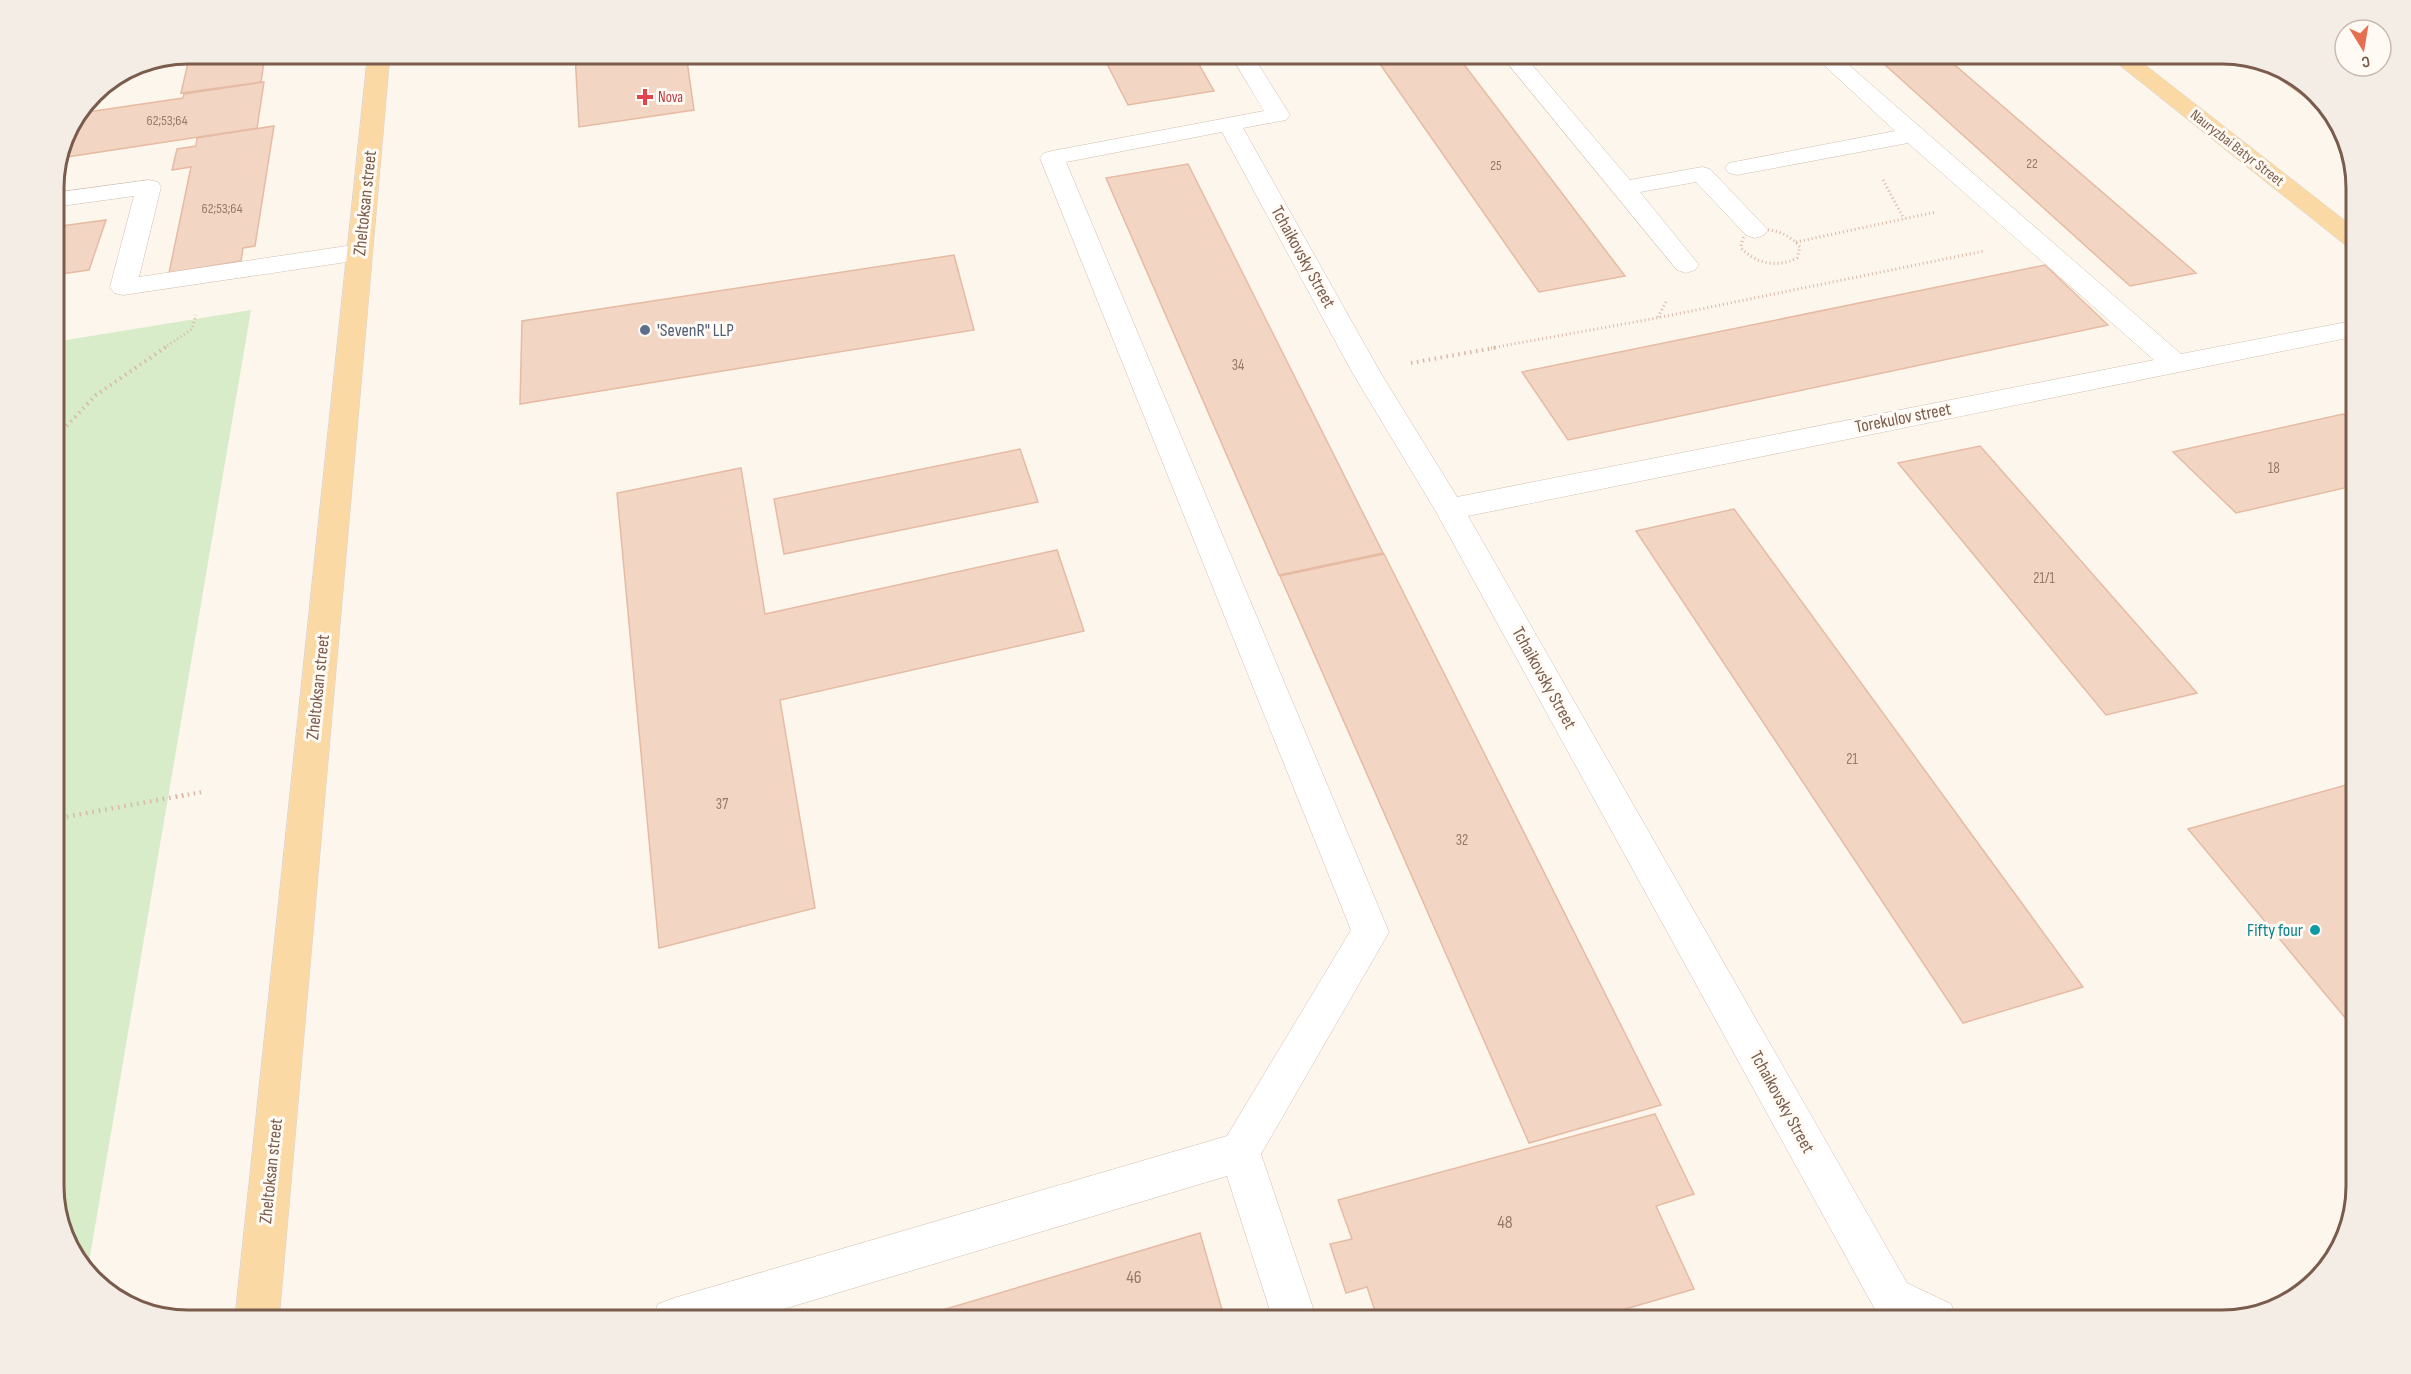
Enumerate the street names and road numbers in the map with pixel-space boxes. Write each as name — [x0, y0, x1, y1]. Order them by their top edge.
street label: Nauryzbai Batyr Street — [2186, 105, 2288, 191]
street label: Zheltoksan street — [349, 149, 381, 257]
street label: Tchaikovsky Street — [1266, 202, 1340, 312]
street label: Torekulov street — [1853, 398, 1953, 438]
street label: Tchaikovsky Street — [1507, 623, 1581, 733]
street label: Zheltoksan street — [302, 633, 334, 741]
street label: Tchaikovsky Street — [1745, 1047, 1819, 1157]
street label: Zheltoksan street — [255, 1117, 287, 1225]

